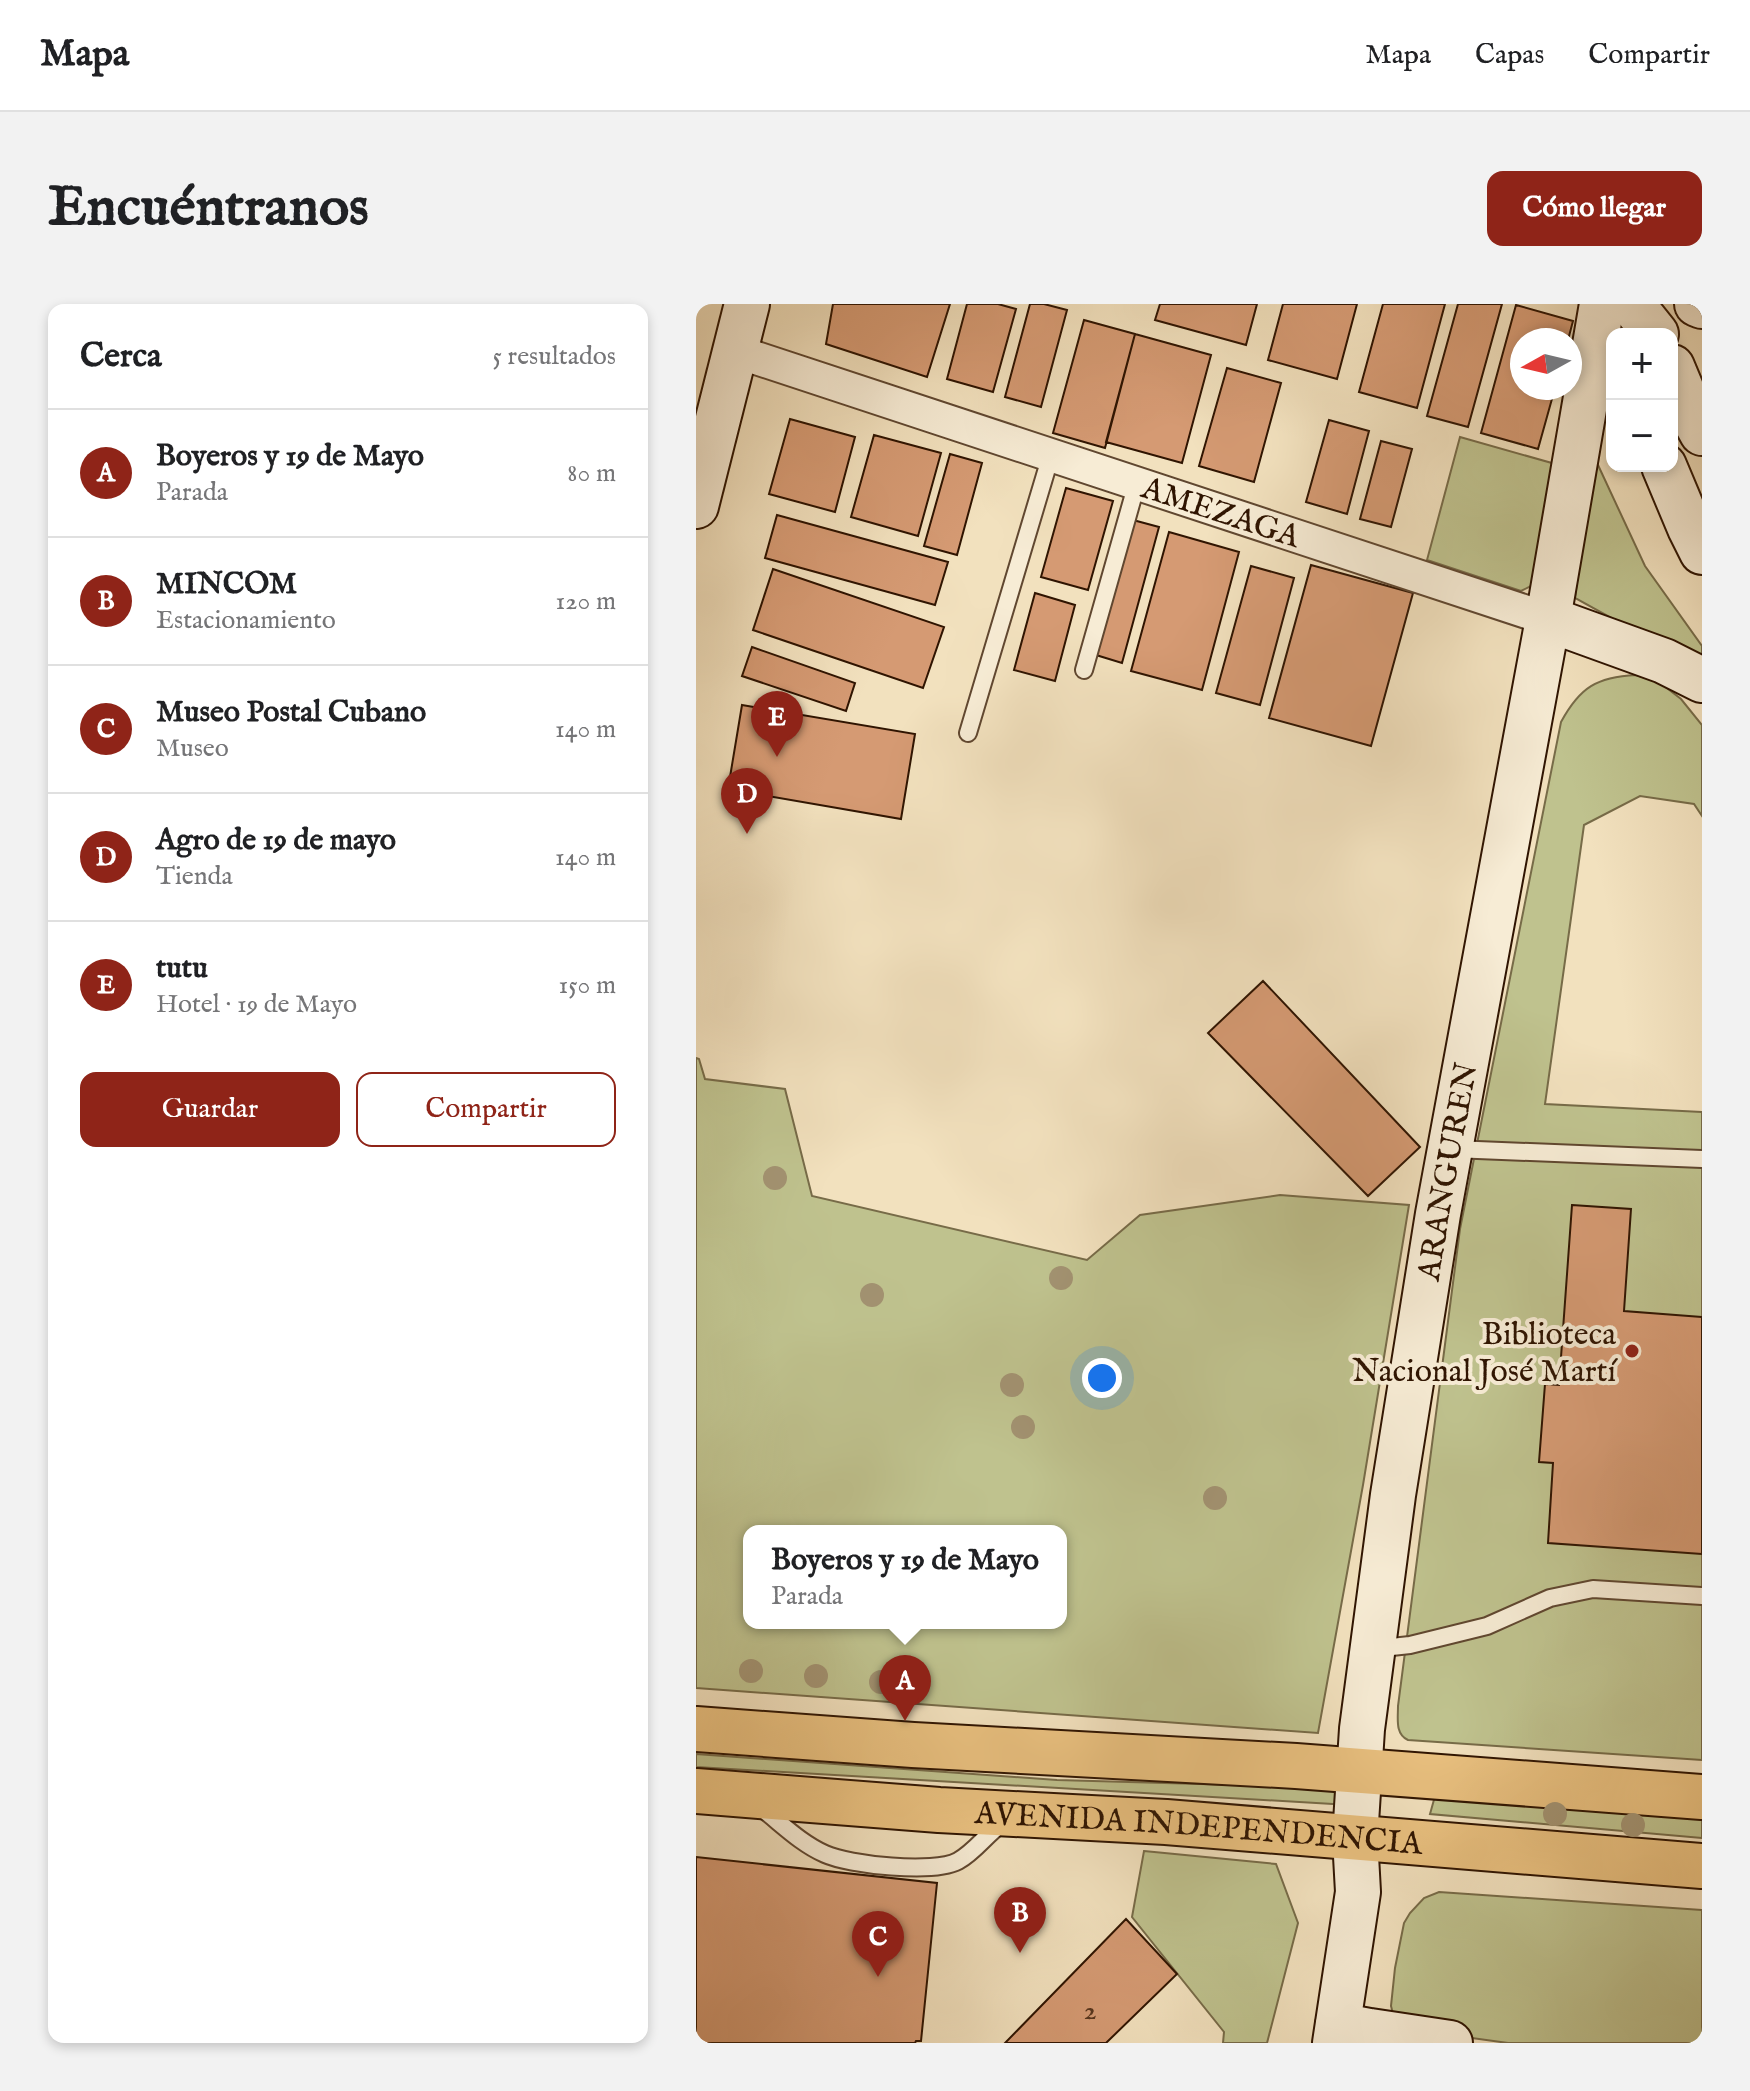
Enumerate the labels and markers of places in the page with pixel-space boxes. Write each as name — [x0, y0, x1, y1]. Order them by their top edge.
pin: E — [751, 691, 803, 757]
pin: D — [721, 768, 773, 834]
place label: Biblioteca Nacional José Martí — [1352, 1315, 1618, 1393]
marker: Biblioteca Nacional José Martí — [1623, 1342, 1641, 1360]
pin: A — [879, 1655, 931, 1721]
pin: B — [994, 1887, 1046, 1953]
pin: C — [852, 1911, 904, 1977]

